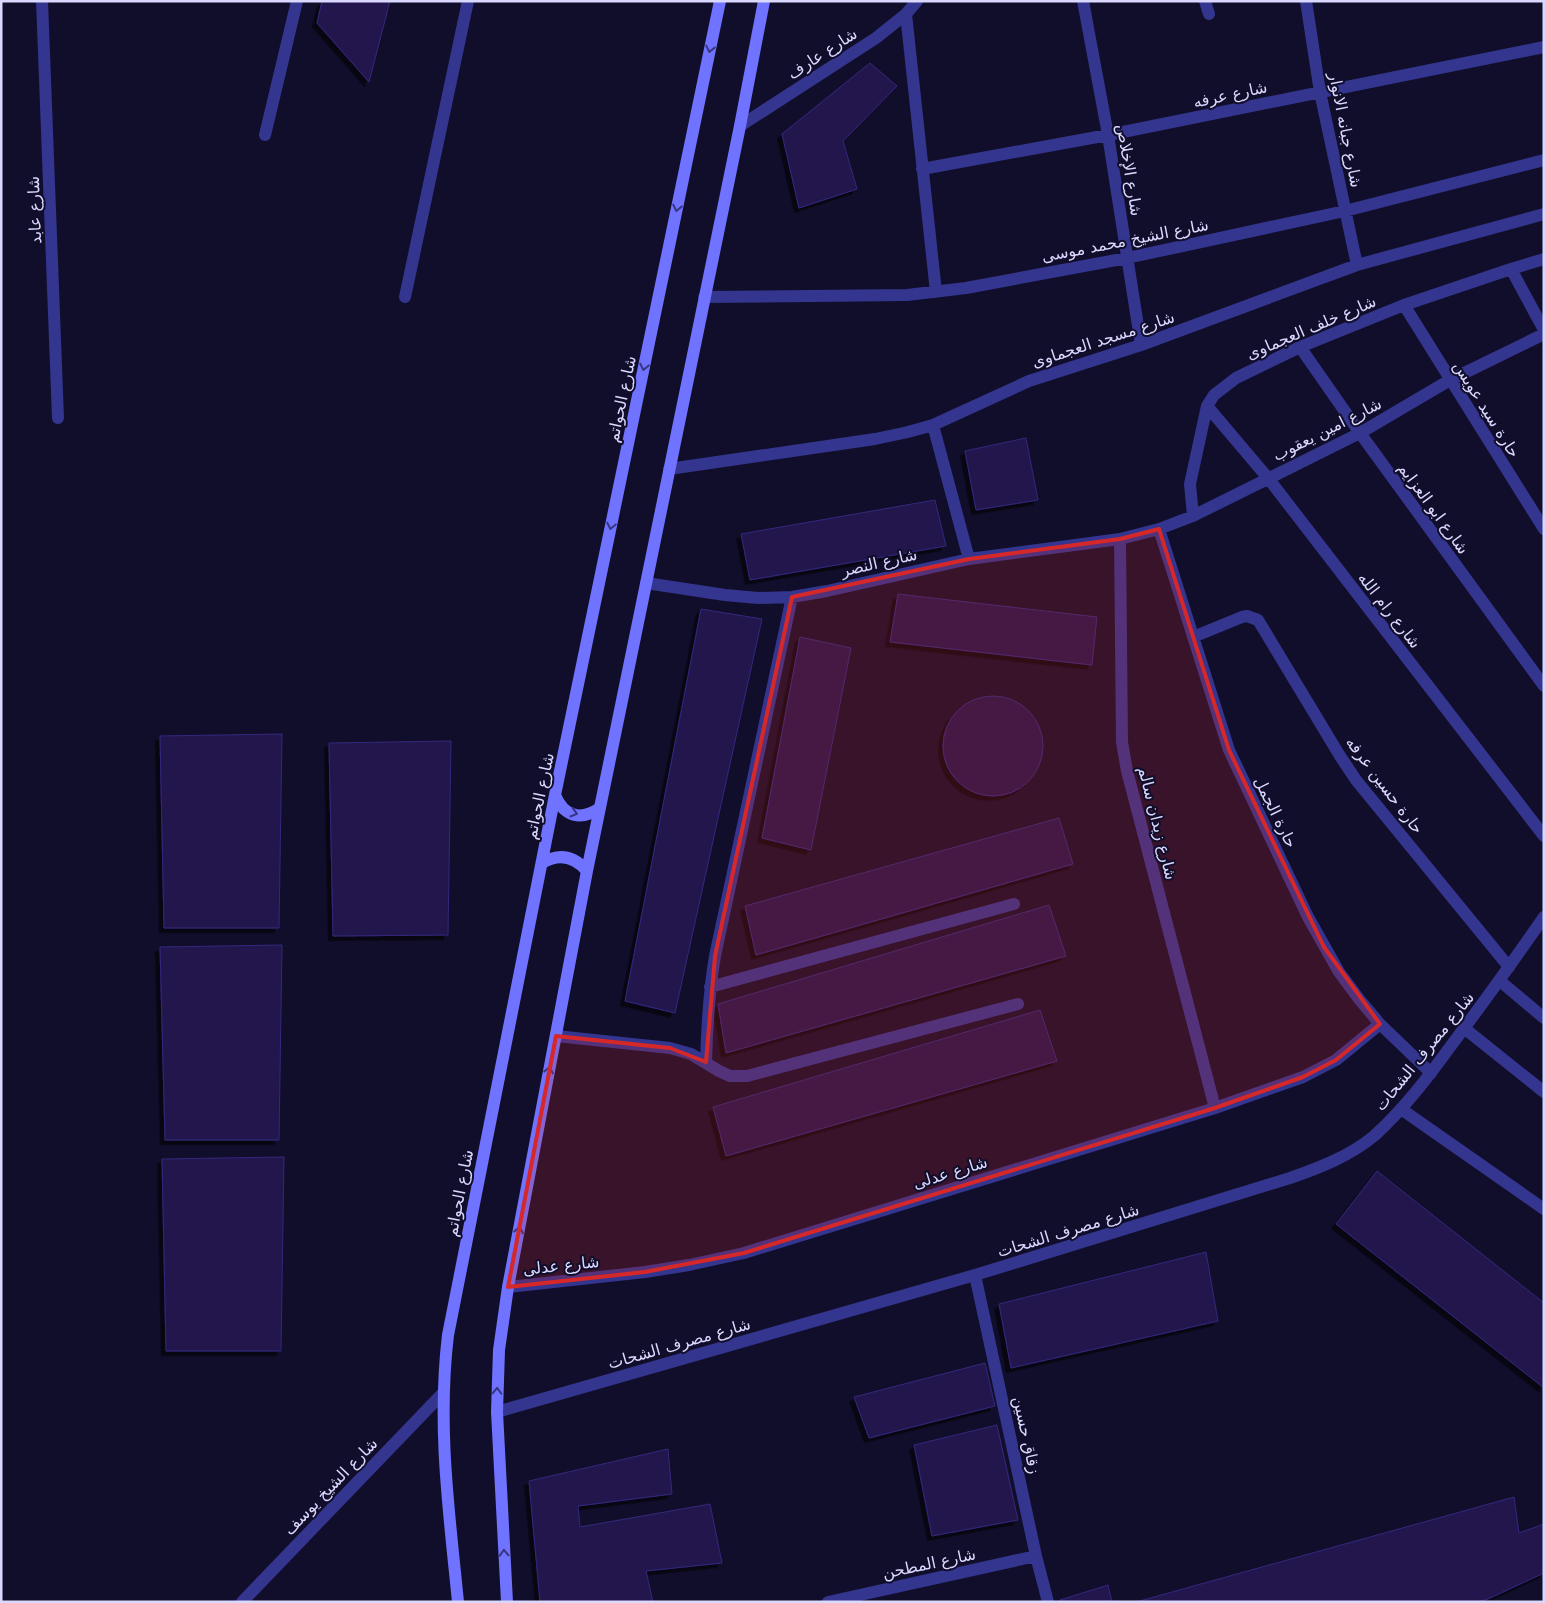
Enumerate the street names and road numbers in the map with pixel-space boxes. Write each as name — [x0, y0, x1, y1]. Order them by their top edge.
street label: شارع عارف — [784, 24, 861, 84]
street label: شارع جبانه الانوار — [1324, 70, 1366, 189]
street label: شارع عرفه — [1191, 77, 1269, 113]
street label: شارع الإخلاص — [1112, 123, 1146, 218]
street label: شارع عابد — [24, 176, 46, 244]
street label: شارع الشيخ محمد موسى — [1040, 215, 1210, 267]
street label: شارع خلف العجماوى — [1243, 292, 1379, 364]
street label: شارع مسجد العجماوى — [1029, 307, 1177, 372]
street label: شارع الحواتم — [603, 354, 641, 444]
street label: حارة سيد عويس — [1448, 357, 1524, 462]
street label: شارع امين يعقوب — [1270, 394, 1385, 466]
street label: شارع ابو العزايم — [1393, 459, 1473, 558]
street label: شارع النصر — [838, 545, 919, 582]
street label: شارع رام الله — [1353, 569, 1425, 653]
street label: حارة حسين عرفه — [1341, 733, 1427, 838]
street label: شارع الحواتم — [521, 751, 559, 841]
street label: شارع زيدان سالم — [1133, 764, 1181, 882]
street label: حارة الجمل — [1249, 773, 1301, 851]
street label: شارع مصرف الشحات — [1371, 988, 1479, 1115]
street label: شارع الحواتم — [442, 1148, 478, 1238]
street label: شارع عدلى — [911, 1152, 990, 1194]
street label: شارع مصرف الشحات — [995, 1200, 1142, 1262]
street label: شارع عدلى — [522, 1252, 600, 1280]
street label: شارع مصرف الشحات — [606, 1314, 753, 1374]
street label: زقاق حسين — [1008, 1395, 1044, 1476]
street label: شارع الشيخ يوسف — [279, 1434, 382, 1539]
street label: شارع المطحن — [881, 1544, 978, 1584]

